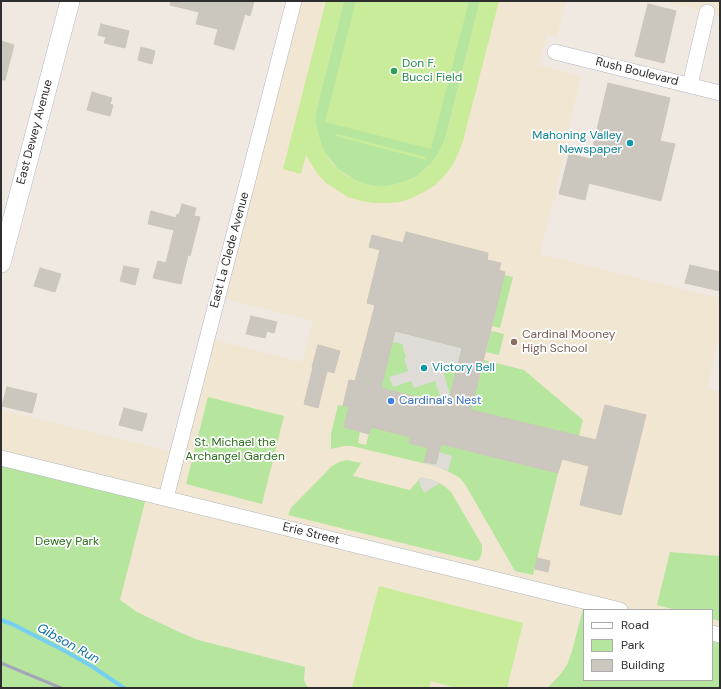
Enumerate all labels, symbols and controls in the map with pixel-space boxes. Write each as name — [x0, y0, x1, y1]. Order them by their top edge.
street label: Rush Boulevard — [594, 55, 680, 89]
place label: Don F. Bucci Field — [402, 57, 462, 85]
marker: Don F. Bucci Field — [389, 66, 399, 76]
street label: East Dewey Avenue — [14, 78, 56, 186]
place label: Mahoning Valley Newspaper — [532, 129, 622, 157]
marker: Mahoning Valley Newspaper — [625, 138, 635, 148]
street label: East La Clede Avenue — [208, 190, 252, 310]
place label: Cardinal Mooney High School — [522, 328, 615, 356]
marker: Cardinal Mooney High School — [509, 337, 519, 347]
place label: Victory Bell — [432, 361, 495, 375]
marker: Victory Bell — [419, 363, 429, 373]
place label: Cardinal's Nest — [399, 394, 482, 408]
marker: Cardinal's Nest — [386, 396, 396, 406]
park label: St. Michael the Archangel Garden — [185, 436, 285, 464]
street label: Erie Street — [281, 520, 341, 548]
park label: Dewey Park — [35, 535, 99, 549]
legend — [583, 609, 713, 681]
text: Road — [621, 617, 649, 633]
water label: Gibson Run — [34, 620, 102, 668]
text: Park — [621, 637, 645, 653]
text: Building — [621, 657, 665, 673]

